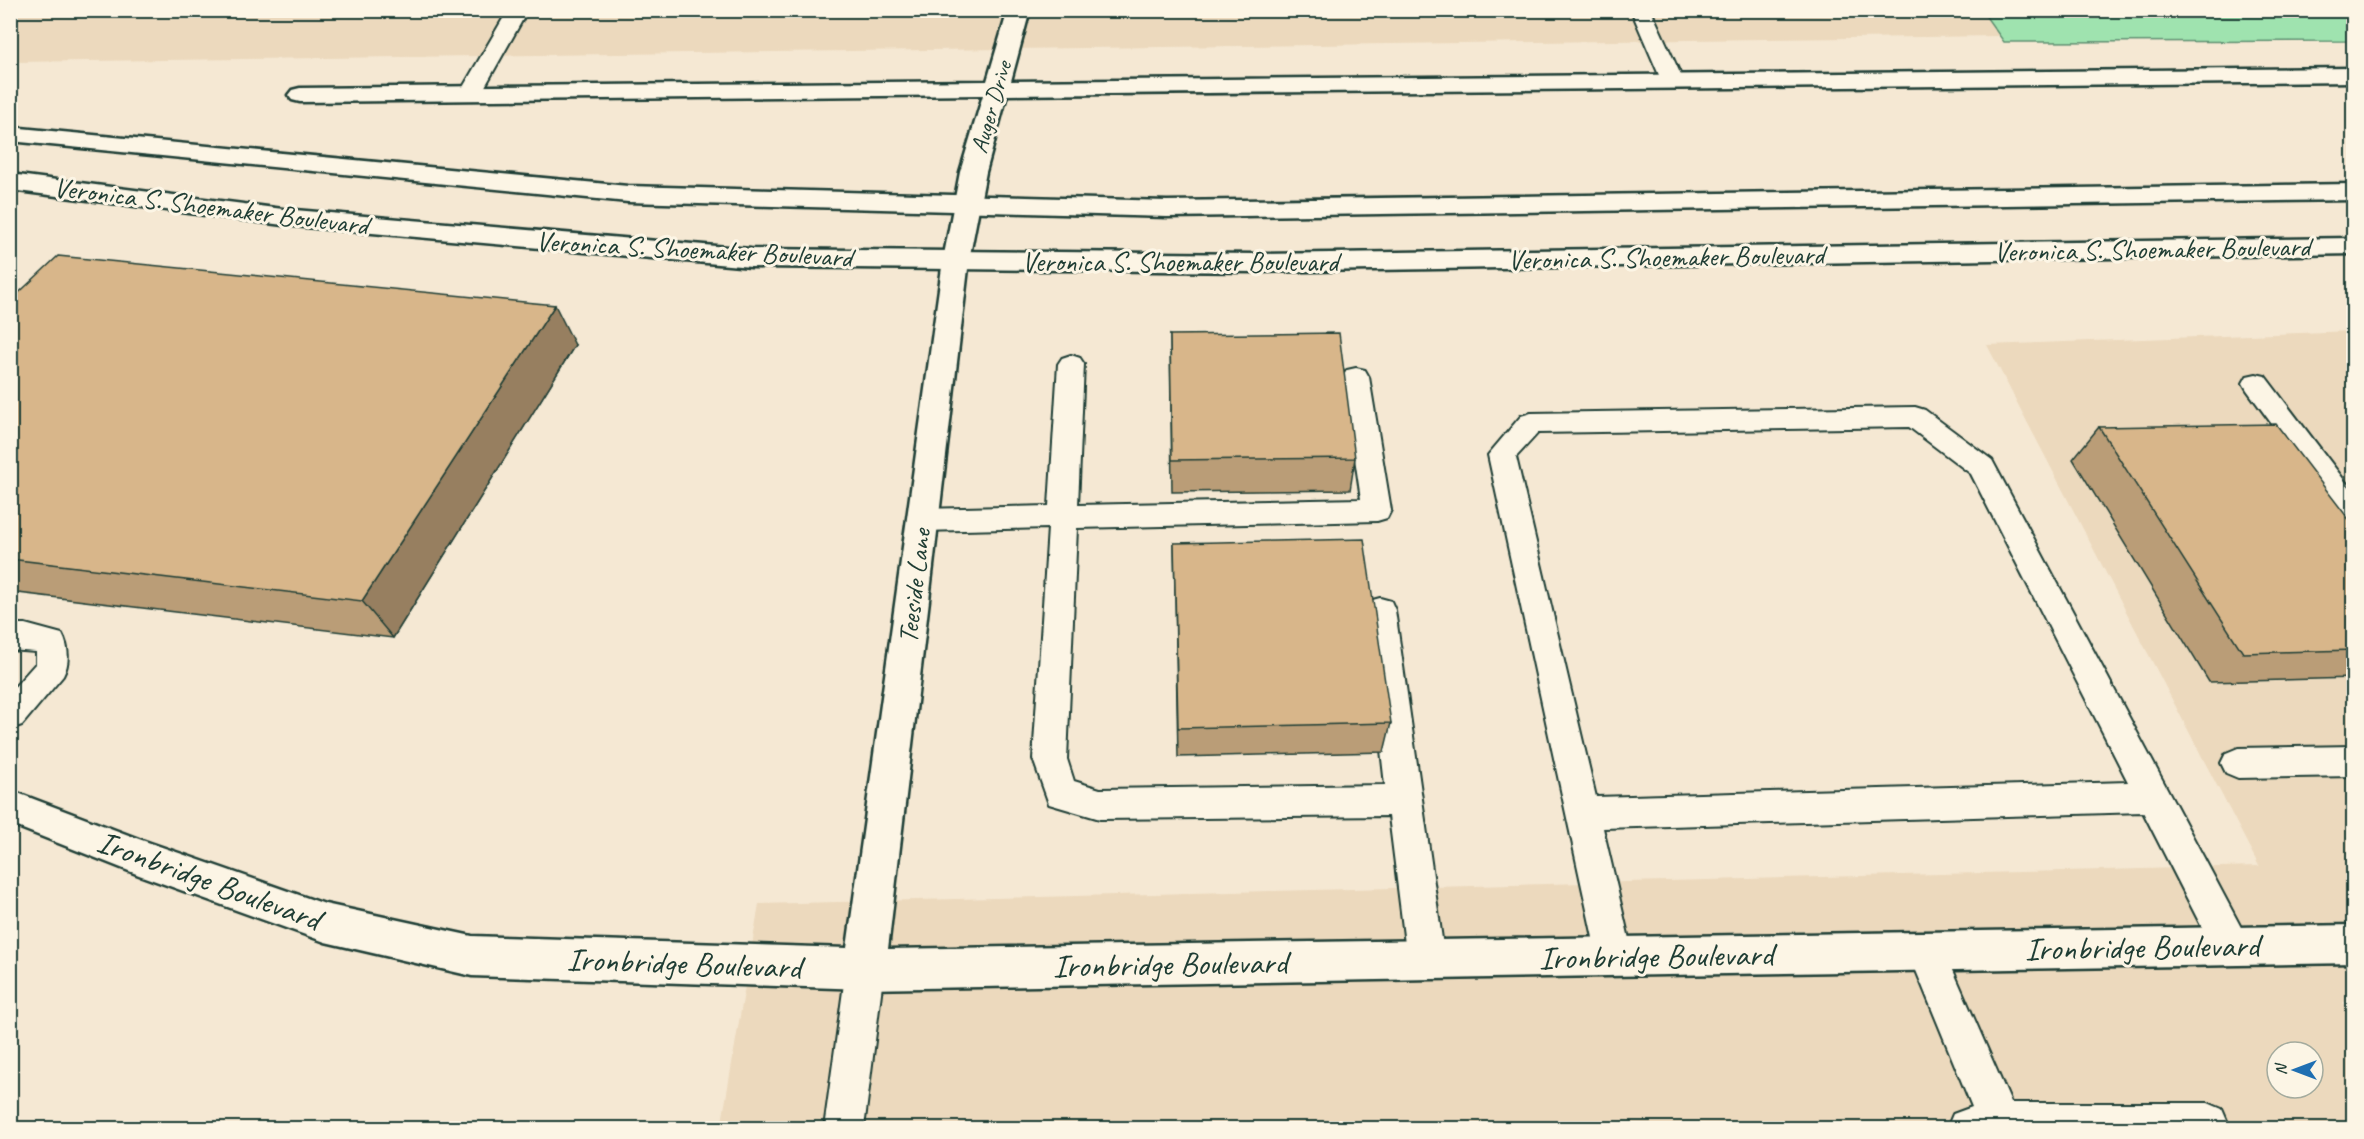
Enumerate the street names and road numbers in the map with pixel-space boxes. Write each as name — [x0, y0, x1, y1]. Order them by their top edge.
street label: Auger Drive — [964, 55, 1019, 156]
street label: Veronica S. Shoemaker Boulevard — [52, 169, 374, 243]
street label: Veronica S. Shoemaker Boulevard — [535, 223, 857, 275]
street label: Veronica S. Shoemaker Boulevard — [1994, 229, 2314, 269]
street label: Veronica S. Shoemaker Boulevard — [1508, 237, 1828, 277]
street label: Veronica S. Shoemaker Boulevard — [1022, 244, 1342, 279]
street label: Teeside Lane — [890, 525, 939, 645]
street label: Ironbridge Boulevard — [92, 820, 331, 942]
street label: Ironbridge Boulevard — [2024, 924, 2265, 970]
street label: Ironbridge Boulevard — [1538, 933, 1779, 979]
street label: Ironbridge Boulevard — [566, 938, 807, 988]
street label: Ironbridge Boulevard — [1052, 941, 1293, 987]

